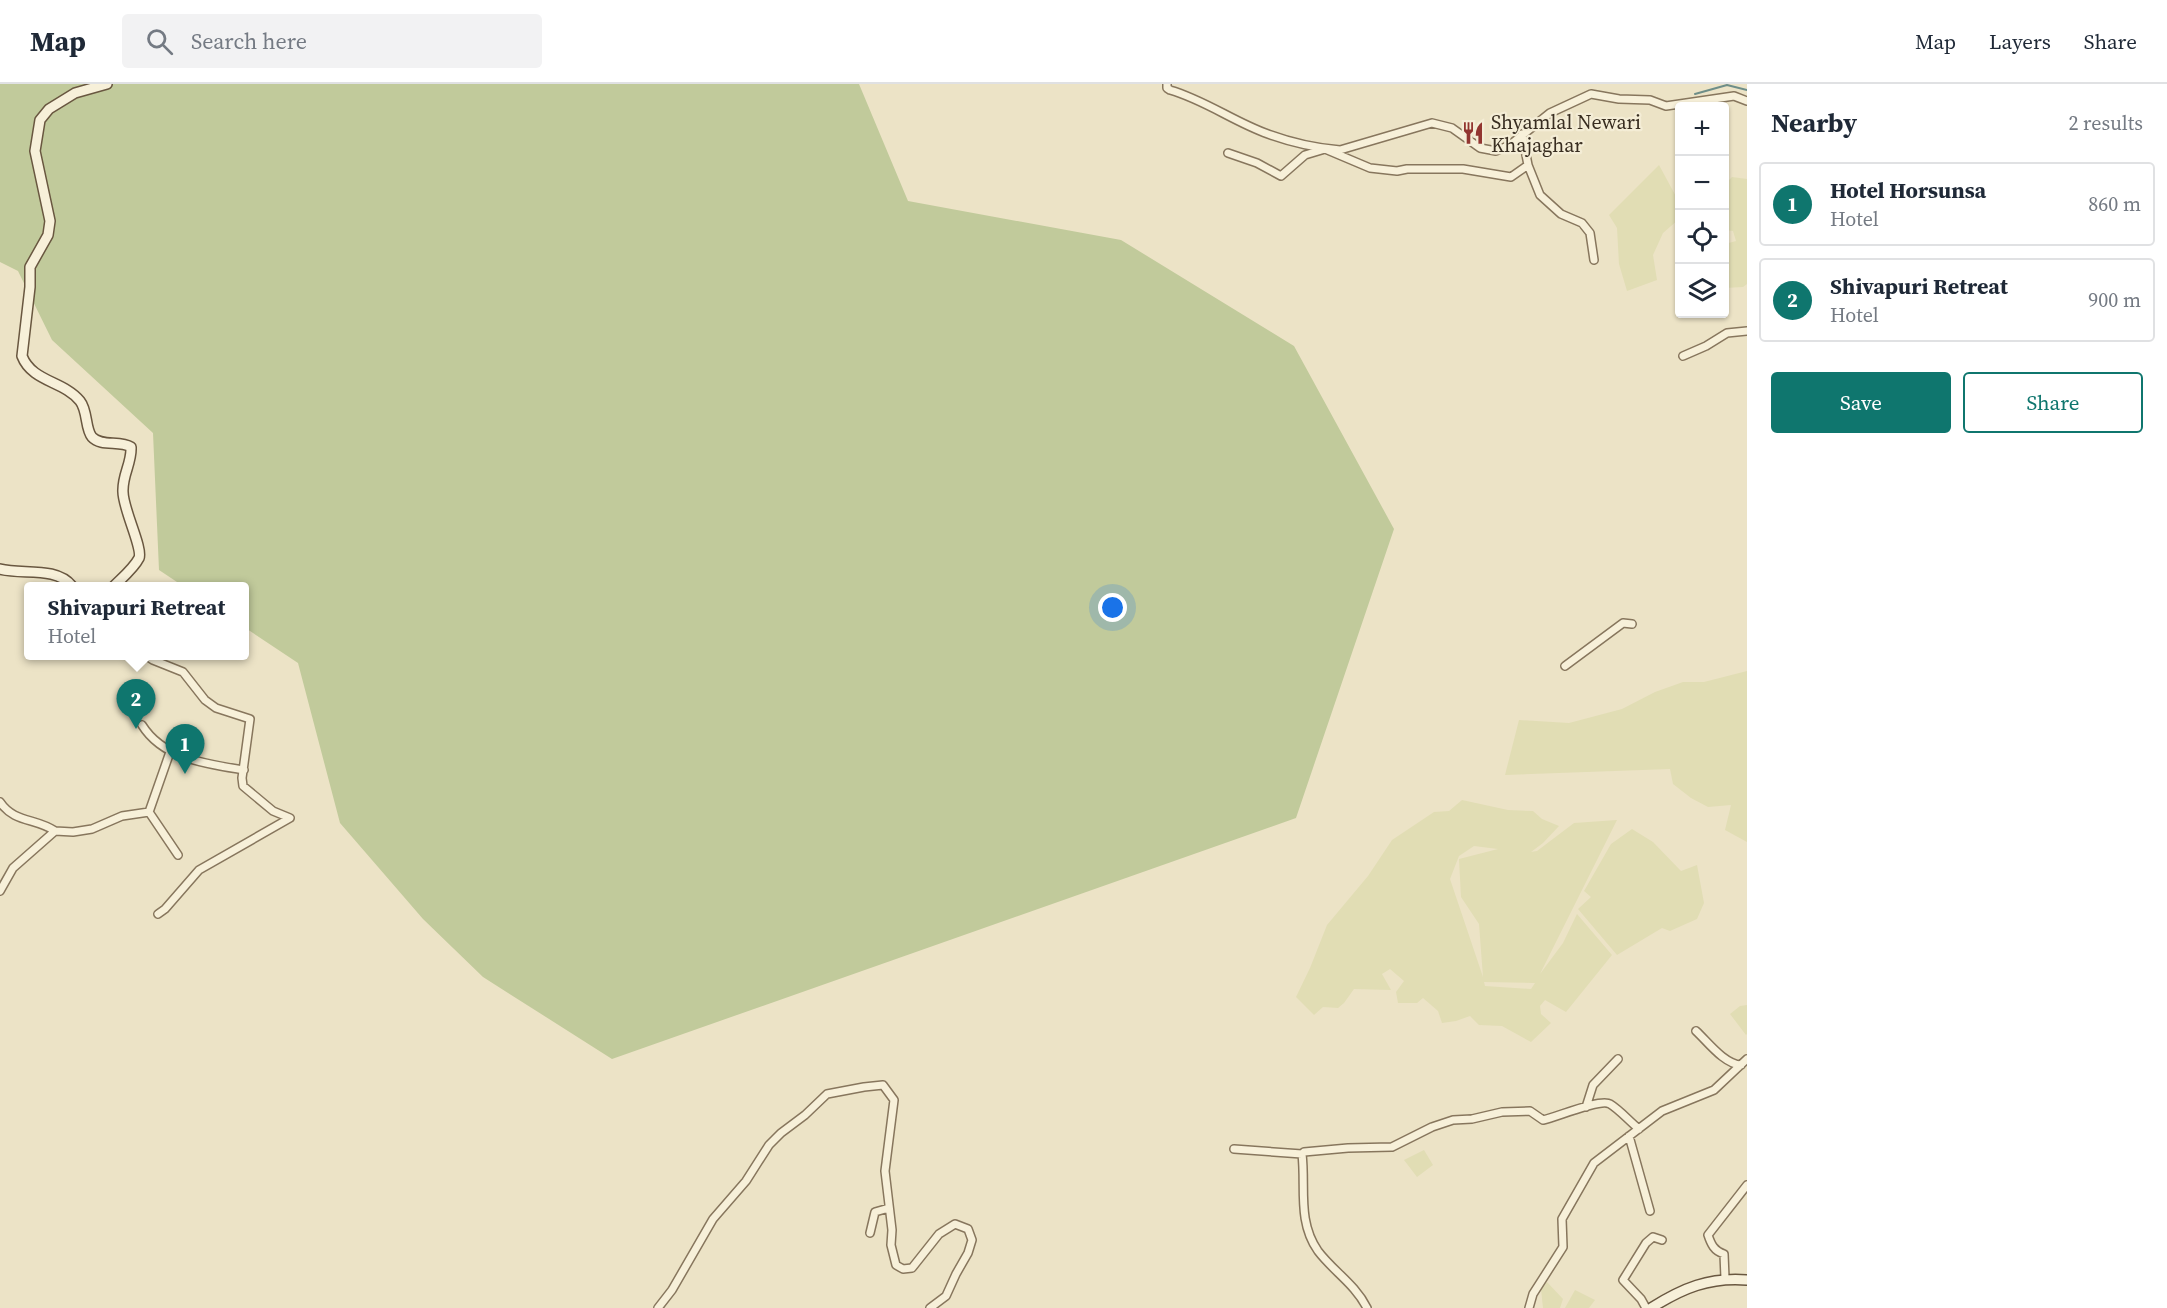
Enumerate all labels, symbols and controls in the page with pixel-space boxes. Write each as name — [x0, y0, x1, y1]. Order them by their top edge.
search box — [122, 14, 542, 68]
text: Map — [30, 22, 86, 60]
icon: search — [143, 25, 176, 58]
text: Search here — [191, 26, 307, 56]
text: Map — [1915, 27, 1956, 56]
text: Layers — [1989, 27, 2051, 56]
text: Share — [2084, 27, 2137, 56]
map controls — [1675, 102, 1729, 318]
button: + — [1675, 102, 1729, 156]
text: Nearby — [1771, 105, 1857, 141]
place label: Shyamlal Newari Khajaghar — [1491, 108, 1641, 159]
text: 2 results — [2068, 109, 2143, 137]
restaurant icon: Shyamlal Newari Khajaghar — [1460, 120, 1486, 146]
button: − — [1675, 156, 1729, 210]
text: Hotel Horsunsa — [1830, 175, 1986, 205]
text: 1 — [1787, 190, 1798, 218]
text: 860 m — [2088, 190, 2141, 218]
text: Hotel — [1830, 205, 1879, 233]
button: locate — [1675, 210, 1729, 264]
button: layers — [1675, 264, 1729, 318]
text: Shivapuri Retreat — [1830, 271, 2008, 301]
text: 2 — [1787, 286, 1798, 314]
text: 900 m — [2088, 286, 2141, 314]
text: Hotel — [1830, 301, 1879, 329]
button: Save — [1771, 372, 1951, 433]
button: Share — [1963, 372, 2143, 433]
popup — [24, 582, 249, 660]
text: Shivapuri Retreat — [48, 592, 225, 622]
your location — [1098, 593, 1127, 622]
text: Hotel — [48, 622, 96, 650]
pin: 2 — [116, 680, 156, 729]
pin: 1 — [166, 724, 204, 774]

